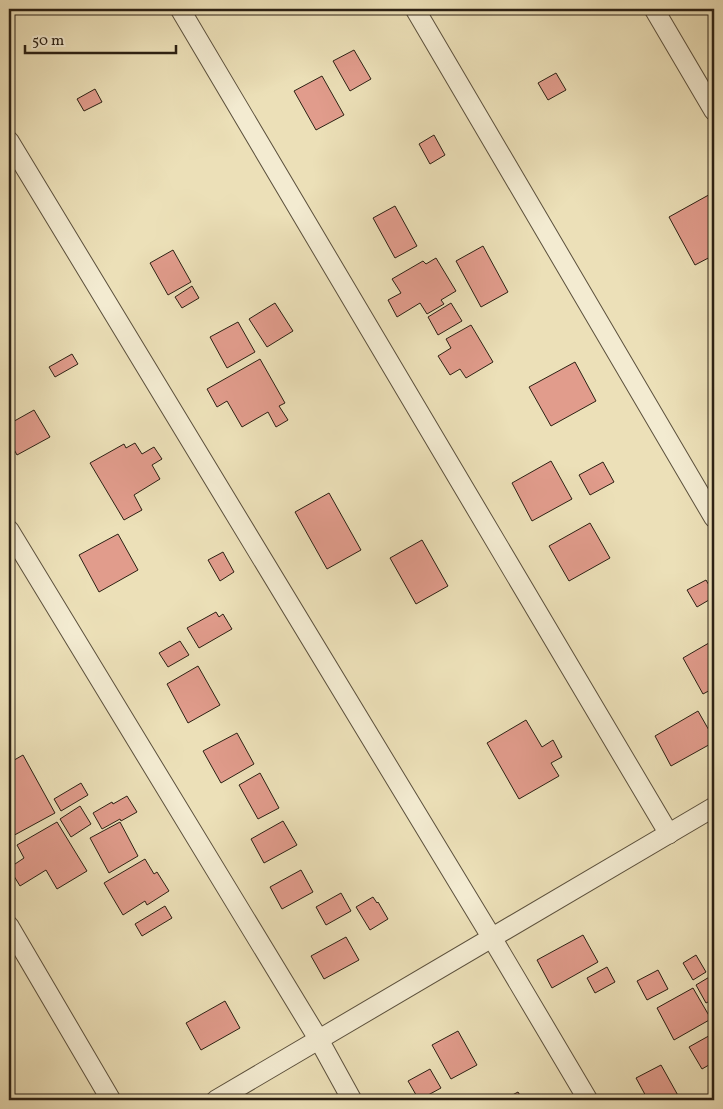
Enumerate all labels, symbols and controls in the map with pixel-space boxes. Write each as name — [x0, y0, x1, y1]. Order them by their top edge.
scale bar — [25, 22, 176, 54]
text: 50 m — [32, 31, 64, 52]

